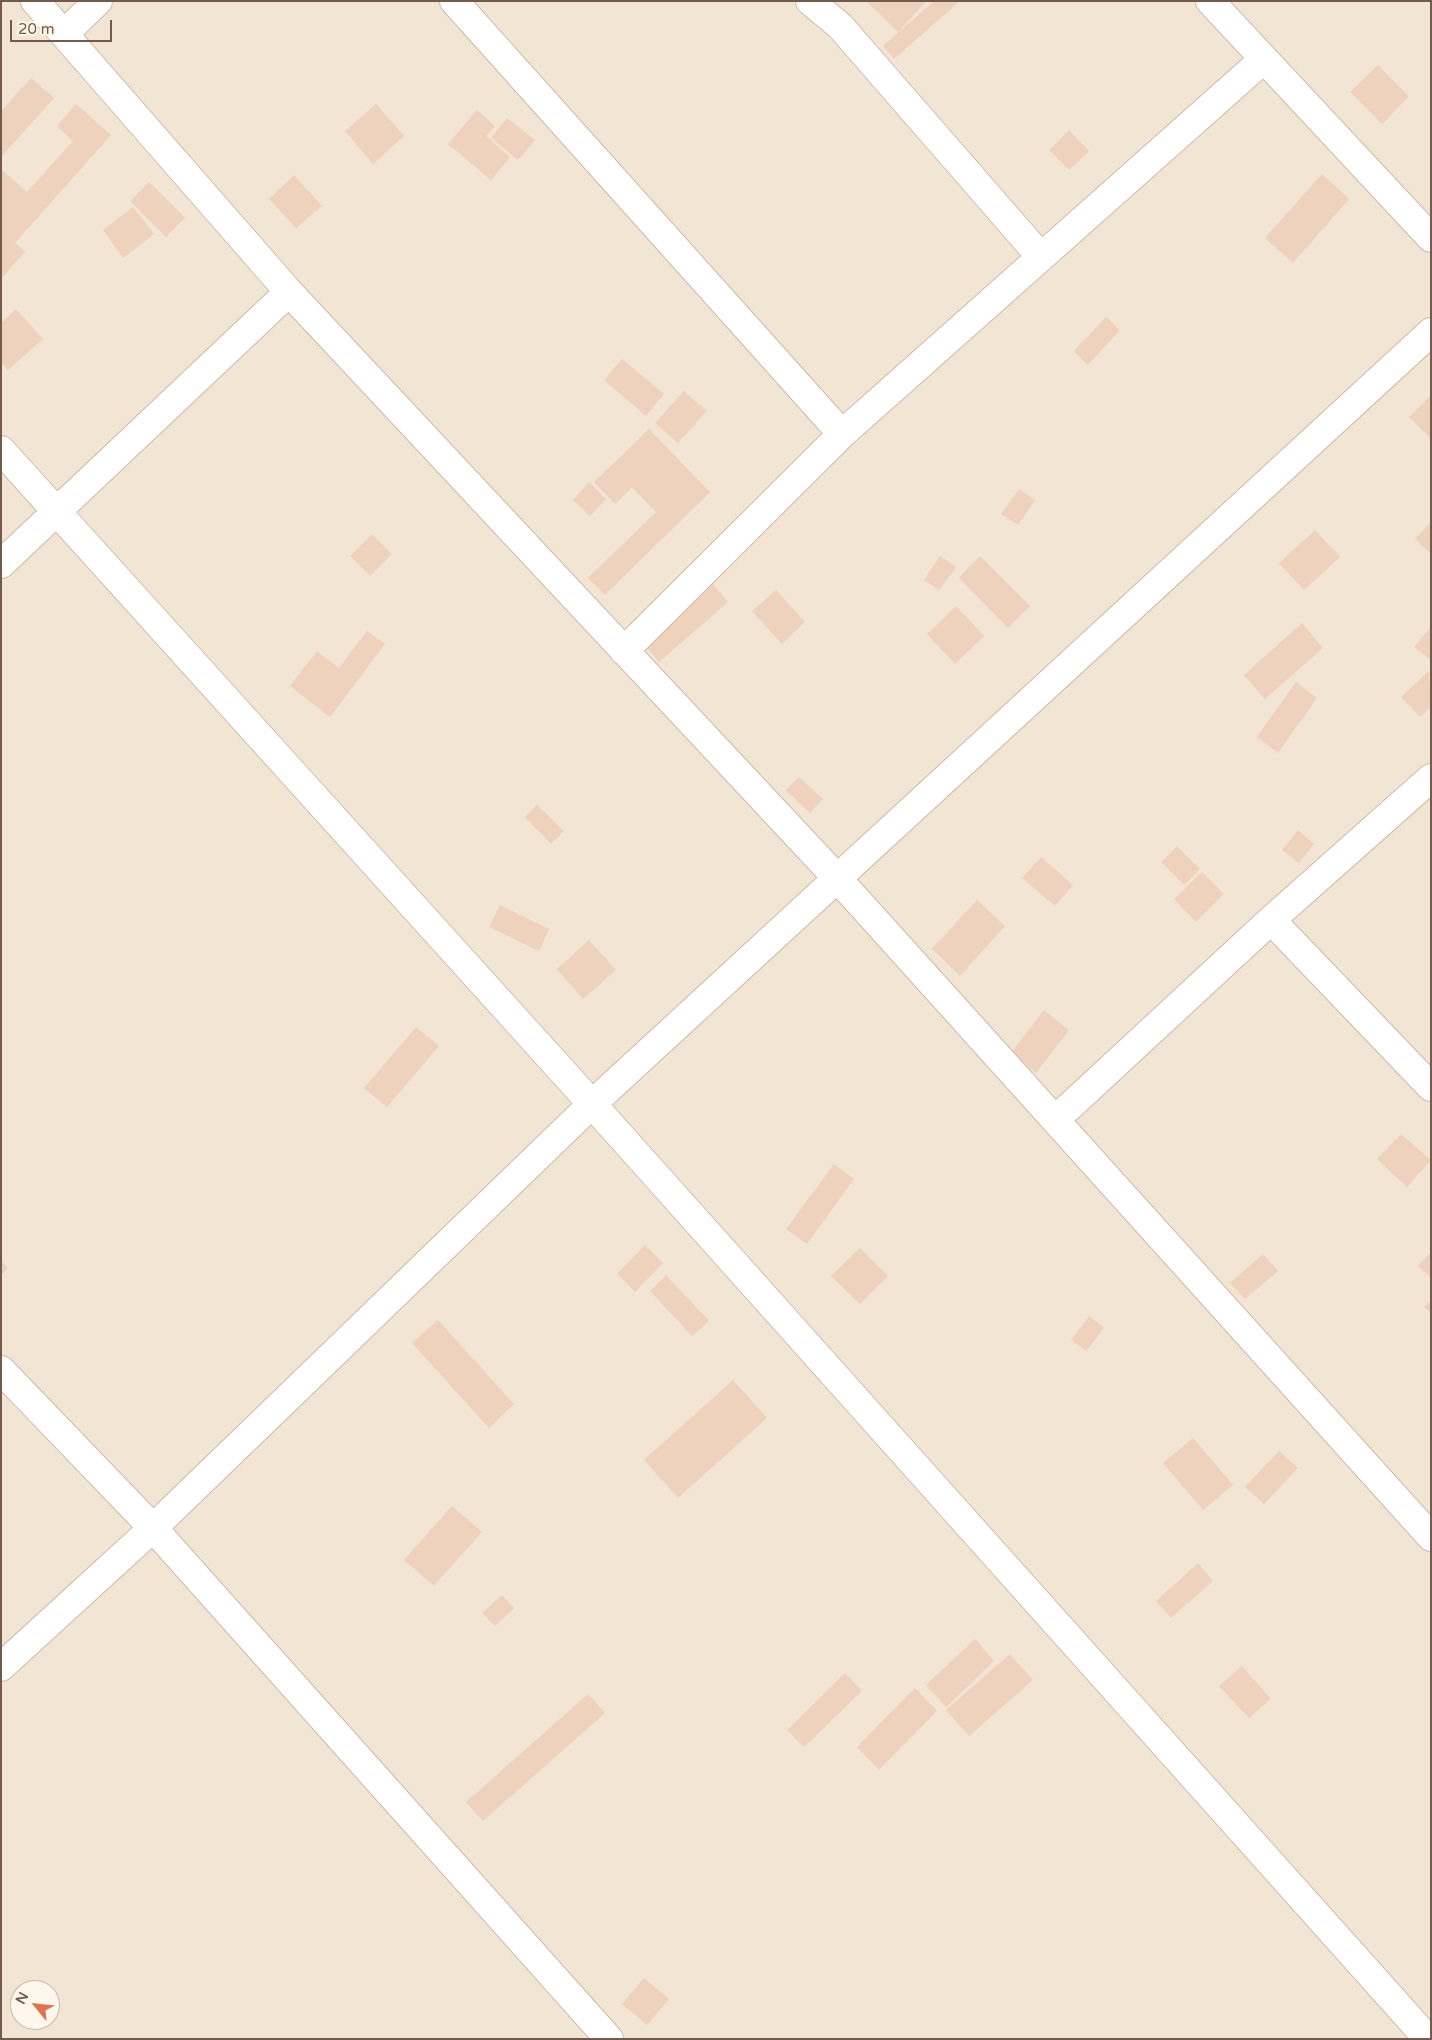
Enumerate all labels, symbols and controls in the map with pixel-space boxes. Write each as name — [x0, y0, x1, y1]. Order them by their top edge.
scale bar — [12, 10, 115, 42]
text: 20 m — [18, 20, 55, 38]
north arrow — [10, 1980, 60, 2030]
text: N — [12, 1989, 32, 2007]

